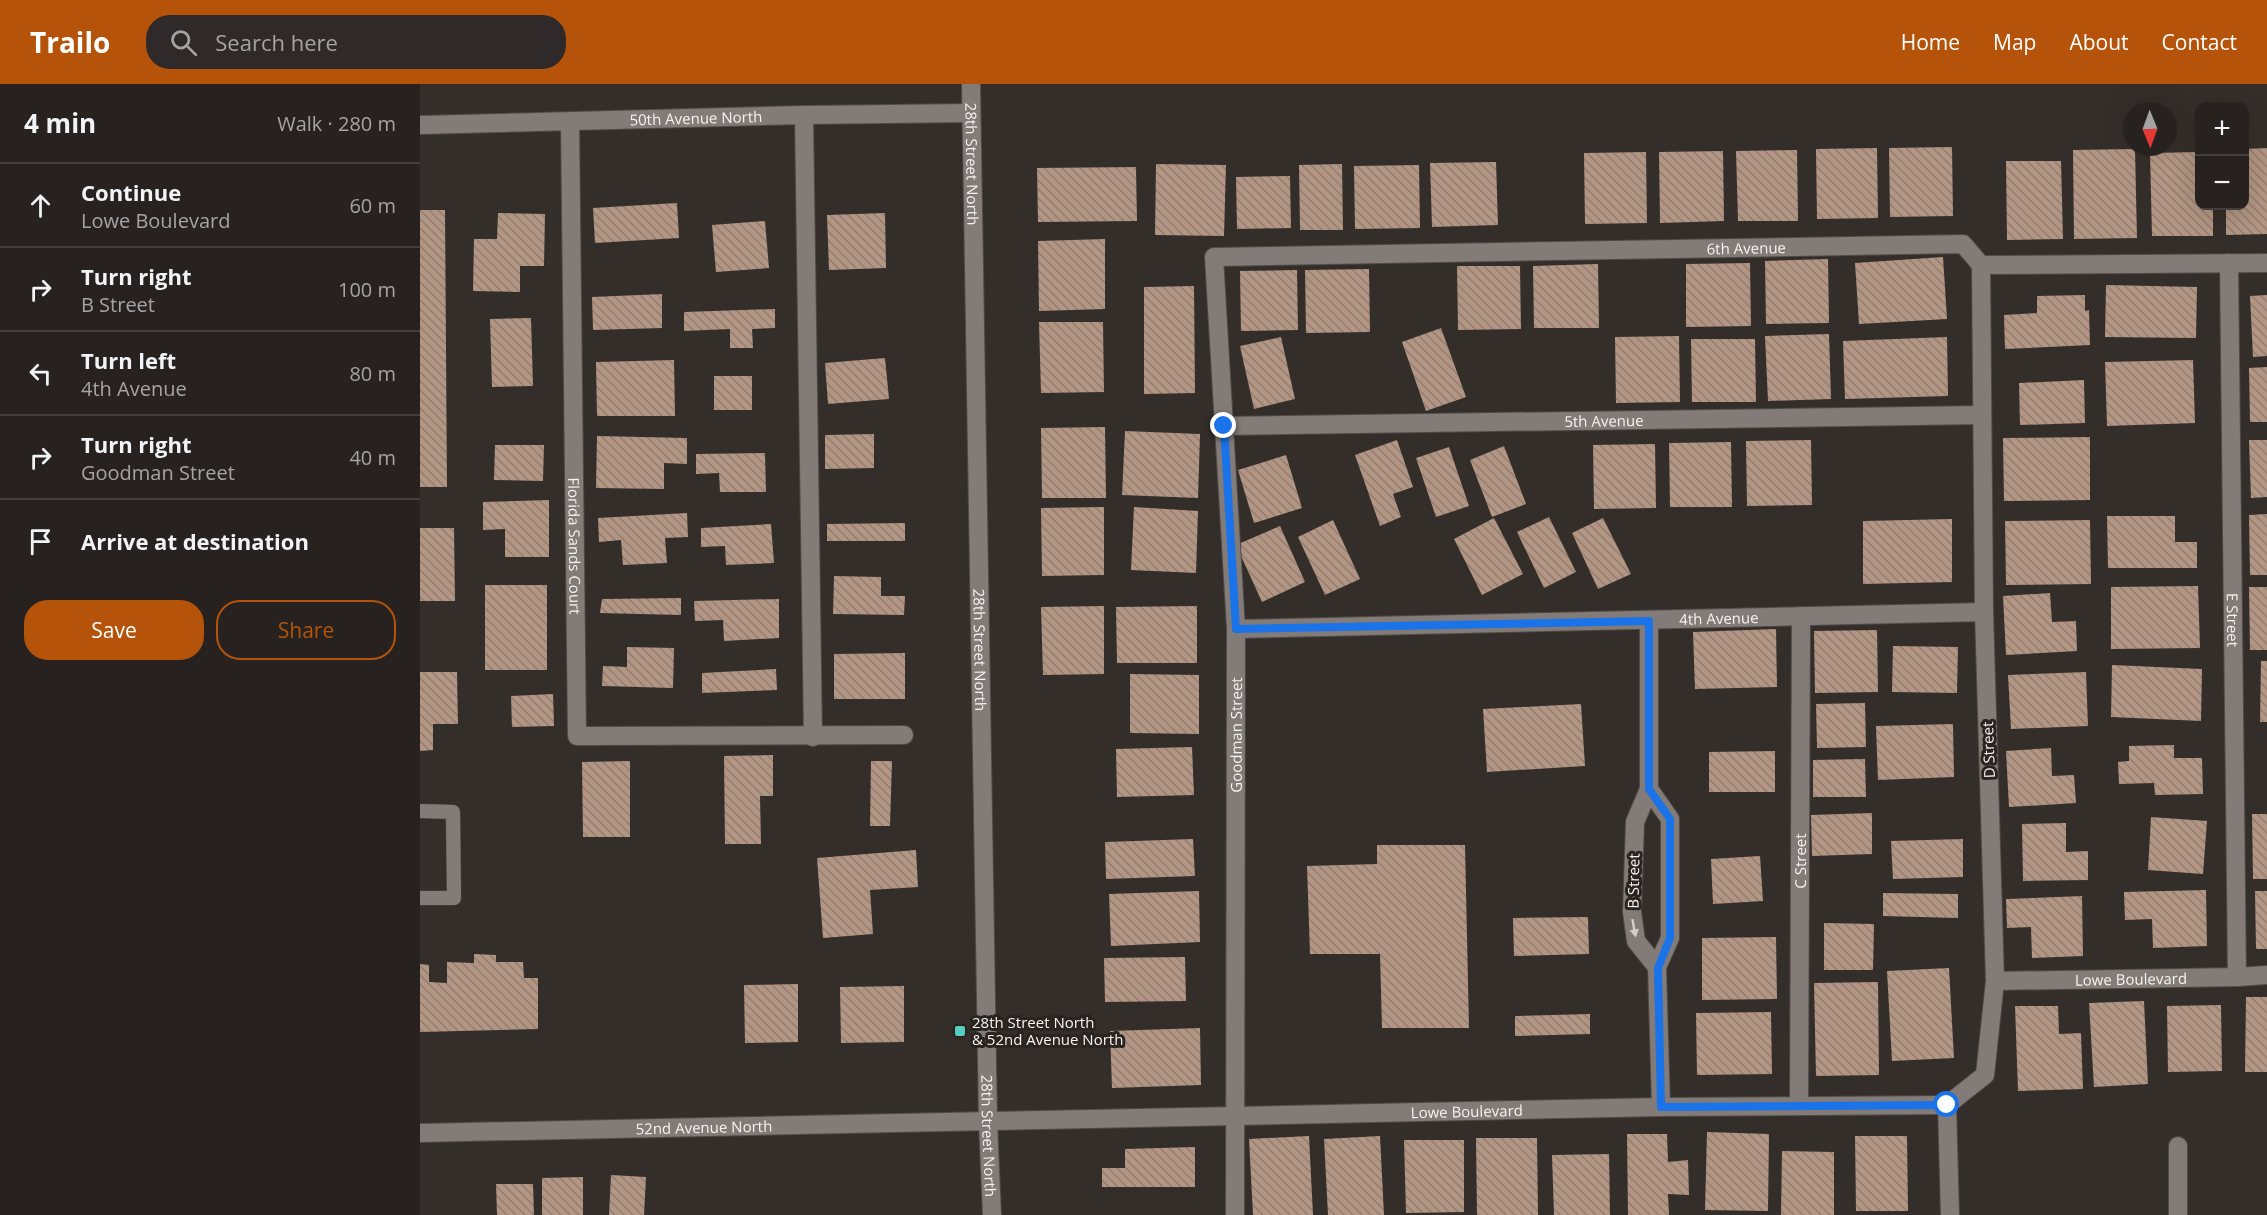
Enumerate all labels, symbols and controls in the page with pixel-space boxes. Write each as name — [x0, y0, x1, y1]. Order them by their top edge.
search box — [146, 15, 566, 69]
text: Trailo — [30, 23, 110, 61]
icon: search — [167, 26, 200, 59]
text: Search here — [215, 27, 338, 57]
text: Home — [1901, 28, 1960, 56]
text: Map — [1993, 28, 2036, 56]
text: About — [2069, 28, 2129, 56]
text: Contact — [2162, 28, 2237, 56]
north arrow — [2123, 102, 2177, 156]
map controls — [2195, 102, 2249, 210]
button: + — [2195, 102, 2249, 156]
street label: 28th Street North — [961, 103, 983, 225]
text: 4 min — [24, 105, 96, 141]
street label: 50th Avenue North — [629, 106, 763, 130]
text: Walk · 280 m — [277, 110, 396, 137]
button: − — [2195, 156, 2249, 210]
text: Continue — [81, 177, 181, 207]
icon: ahead — [24, 189, 57, 222]
text: 60 m — [349, 192, 396, 219]
text: Lowe Boulevard — [81, 207, 230, 234]
street label: 6th Avenue — [1706, 237, 1786, 258]
text: Turn right — [81, 261, 192, 291]
icon: right — [24, 273, 57, 306]
text: 100 m — [338, 276, 396, 303]
text: B Street — [81, 291, 155, 318]
text: Turn left — [81, 345, 176, 375]
icon: left — [24, 357, 57, 390]
text: 80 m — [349, 360, 396, 387]
text: 4th Avenue — [81, 375, 187, 402]
street label: 5th Avenue — [1564, 410, 1644, 431]
route end — [1210, 412, 1236, 438]
text: Turn right — [81, 429, 192, 459]
icon: right — [24, 441, 57, 474]
text: 40 m — [349, 444, 396, 471]
text: Goodman Street — [81, 459, 235, 486]
street label: Florida Sands Court — [564, 477, 586, 615]
icon: arrive — [24, 525, 57, 558]
text: Arrive at destination — [81, 526, 309, 556]
street label: 28th Street North — [969, 589, 991, 711]
street label: E Street — [2223, 593, 2243, 647]
button: Save — [24, 600, 204, 660]
button: Share — [216, 600, 396, 660]
street label: 4th Avenue — [1679, 607, 1759, 629]
street label: Goodman Street — [1226, 677, 1246, 793]
street label: D Street — [1977, 721, 1999, 779]
street label: C Street — [1790, 833, 1810, 889]
street label: B Street — [1623, 853, 1643, 909]
one-way arrow — [1630, 919, 1639, 938]
street label: Lowe Boulevard — [2075, 968, 2187, 990]
place label: 28th Street North & 52nd Avenue North — [972, 1012, 1123, 1049]
marker: 28th Street North & 52nd Avenue North — [953, 1024, 967, 1038]
street label: 28th Street North — [977, 1074, 1001, 1197]
route start — [1933, 1091, 1959, 1117]
street label: Lowe Boulevard — [1410, 1100, 1523, 1122]
street label: 52nd Avenue North — [635, 1116, 772, 1138]

